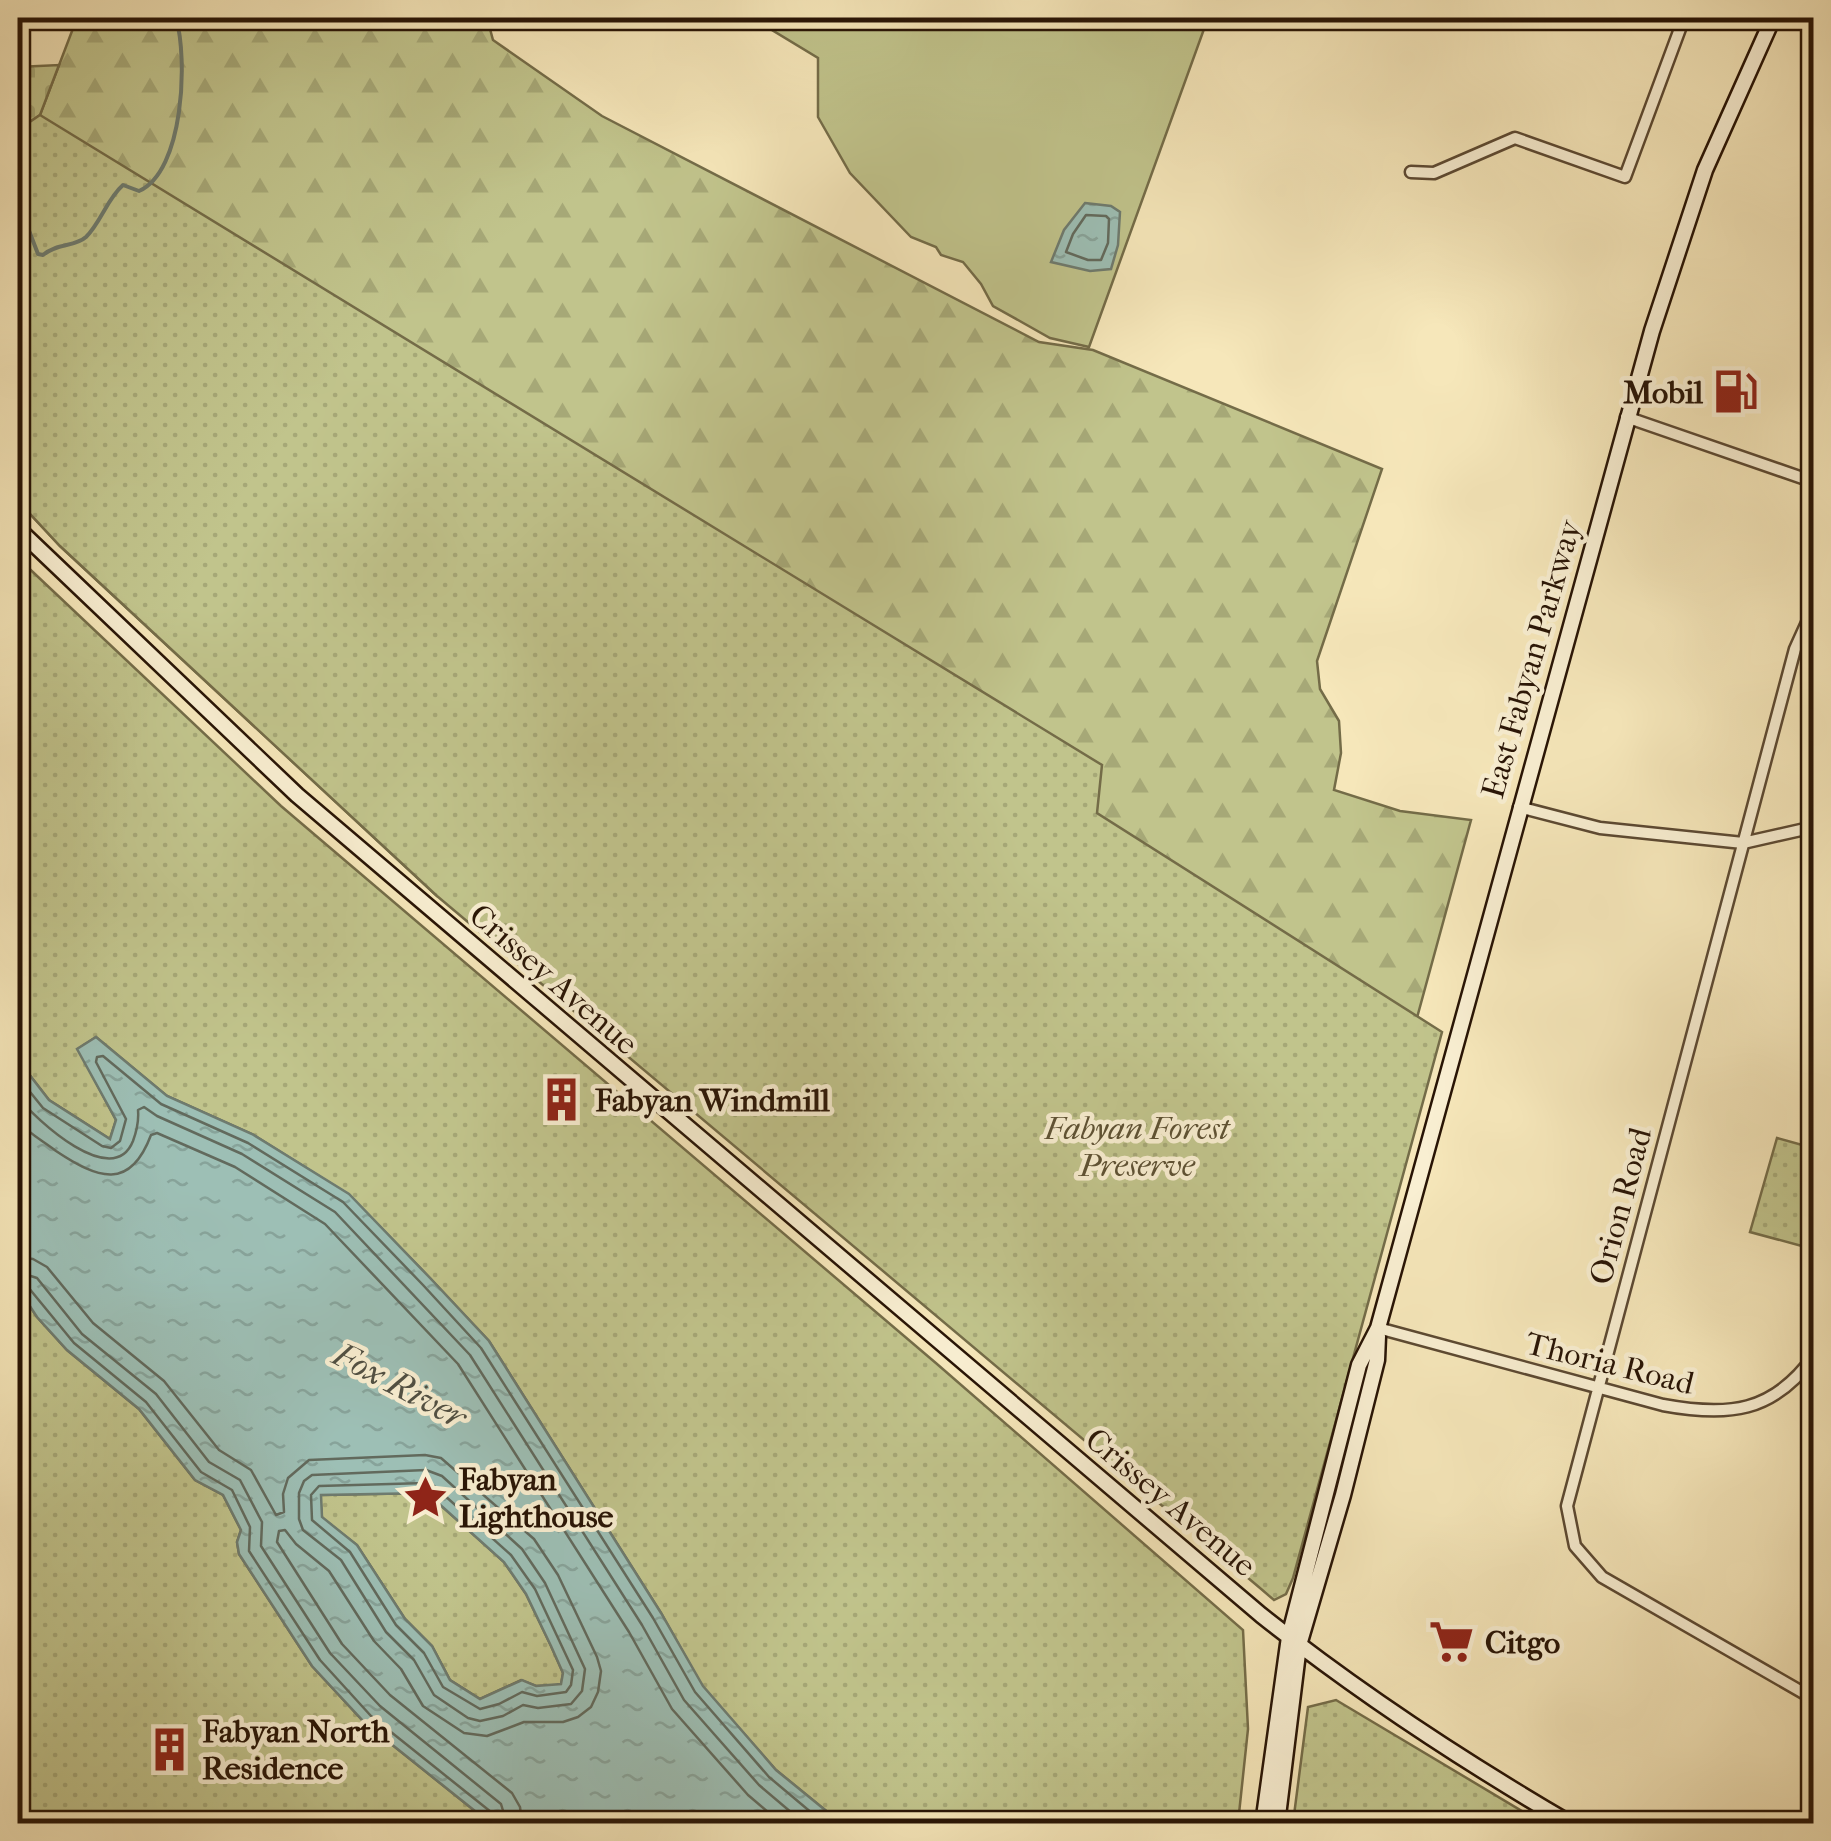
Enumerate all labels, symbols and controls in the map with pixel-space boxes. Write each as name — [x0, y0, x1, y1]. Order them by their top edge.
fuel station icon: Mobil — [1712, 368, 1760, 416]
place label: Mobil — [1623, 374, 1703, 411]
street label: East Fabyan Parkway — [1474, 515, 1589, 802]
street label: Crissey Avenue — [462, 896, 645, 1063]
building icon: Fabyan Windmill — [538, 1076, 586, 1124]
place label: Fabyan Windmill — [595, 1082, 830, 1119]
park label: Fabyan Forest Preserve — [1044, 1110, 1231, 1184]
street label: Orion Road — [1582, 1123, 1659, 1289]
street label: Thoria Road — [1522, 1325, 1698, 1402]
water label: Fox River — [325, 1333, 475, 1439]
street label: Crissey Avenue — [1078, 1421, 1263, 1584]
place label: Fabyan Lighthouse — [459, 1461, 613, 1535]
place icon: Fabyan Lighthouse — [402, 1473, 450, 1521]
supermarket icon: Citgo — [1428, 1618, 1476, 1666]
place label: Citgo — [1485, 1624, 1560, 1661]
place label: Fabyan North Residence — [202, 1713, 390, 1787]
building icon: Fabyan North Residence — [145, 1725, 193, 1773]

